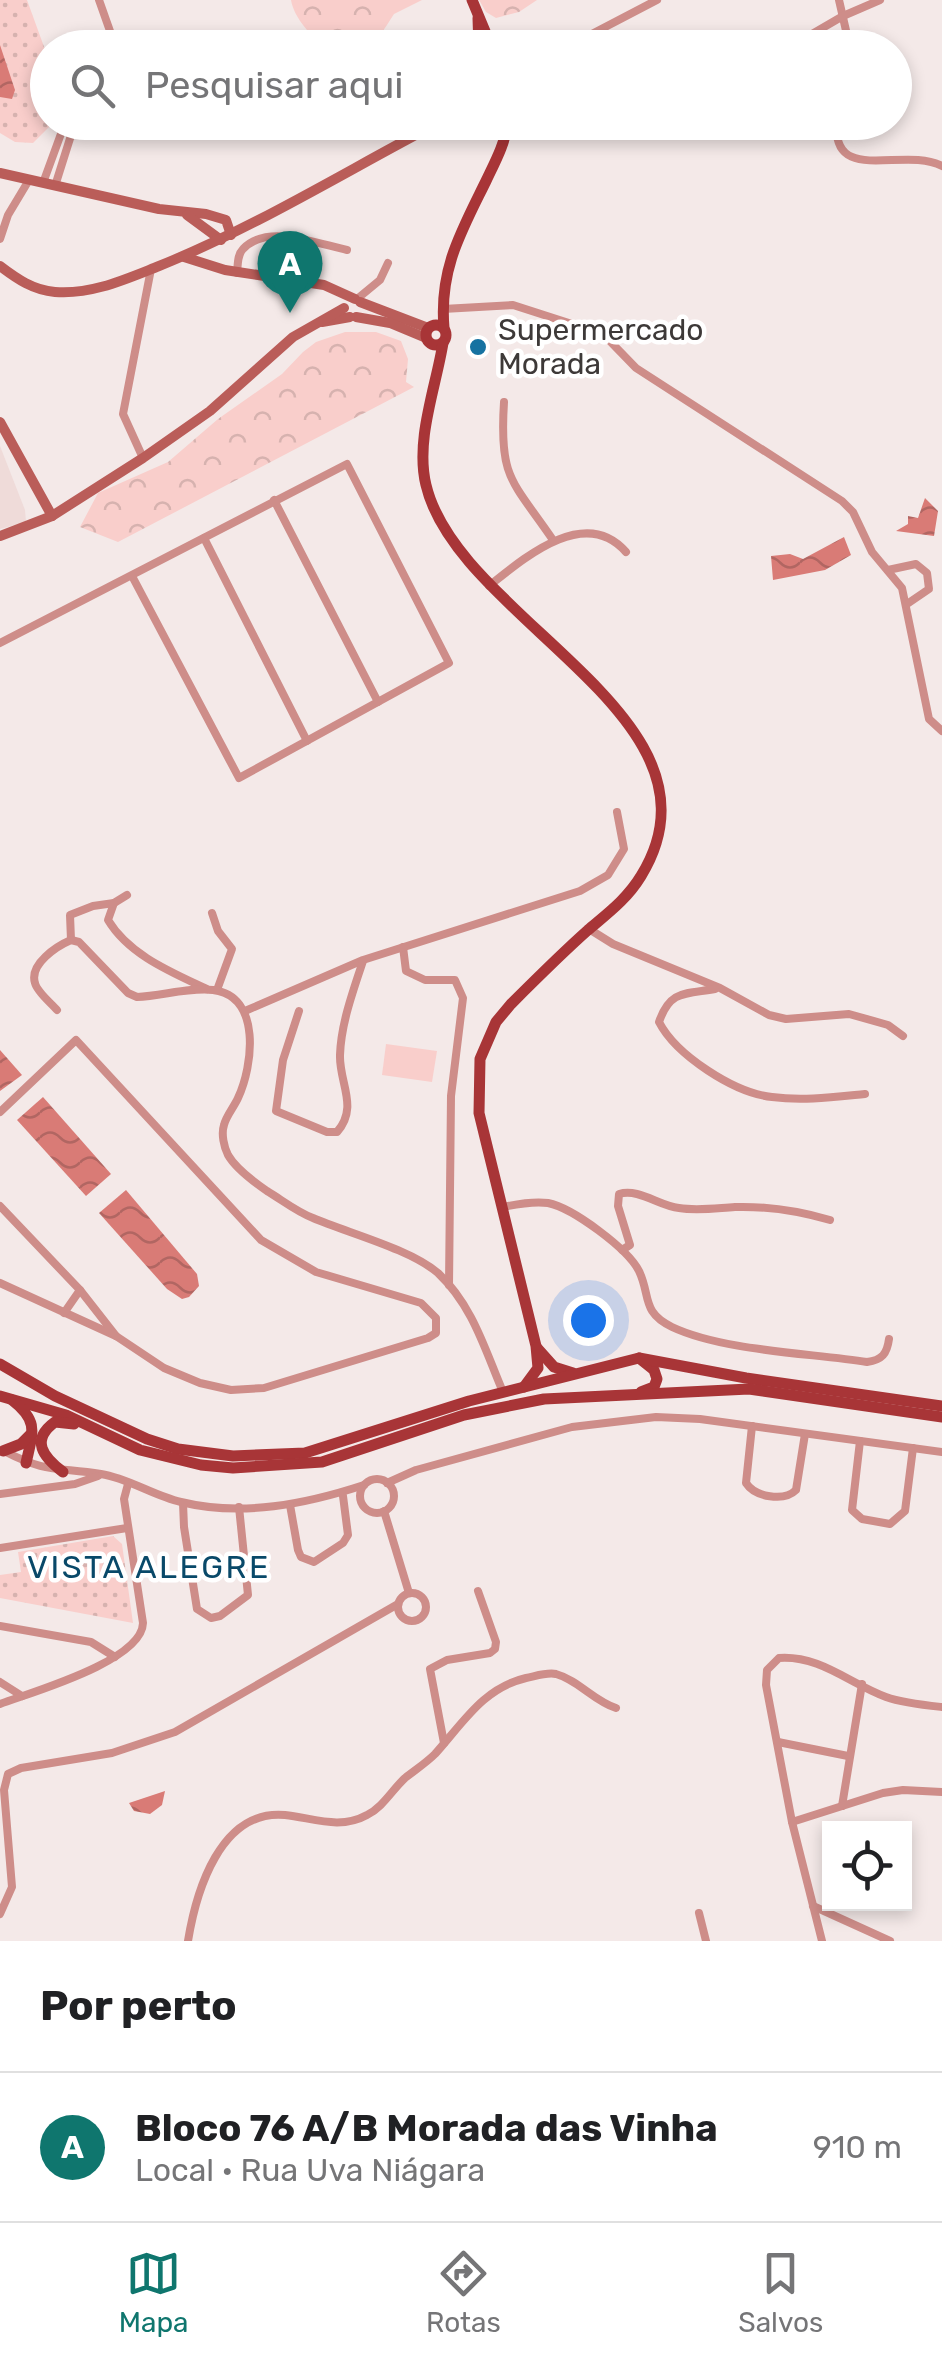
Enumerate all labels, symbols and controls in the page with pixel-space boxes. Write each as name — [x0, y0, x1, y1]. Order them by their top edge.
search box — [30, 30, 912, 140]
icon: search — [65, 58, 120, 113]
text: Pesquisar aqui — [145, 62, 403, 108]
pin: A — [258, 230, 322, 313]
place label: Supermercado Morada — [498, 312, 704, 382]
marker: Supermercado Morada — [467, 336, 489, 358]
your location — [563, 1295, 614, 1346]
district label: VISTA ALEGRE — [27, 1548, 271, 1586]
map controls — [822, 1821, 912, 1911]
button: locate — [822, 1821, 912, 1911]
text: Por perto — [40, 1981, 237, 2031]
text: Bloco 76 A/B Morada das Vinha — [135, 2105, 718, 2151]
text: A — [61, 2128, 84, 2166]
text: 910 m — [813, 2128, 902, 2166]
text: Local · Rua Uva Niágara — [135, 2151, 485, 2189]
tab: Mapa — [119, 2246, 189, 2339]
tab: Rotas — [426, 2246, 501, 2339]
tab: Salvos — [738, 2246, 823, 2339]

